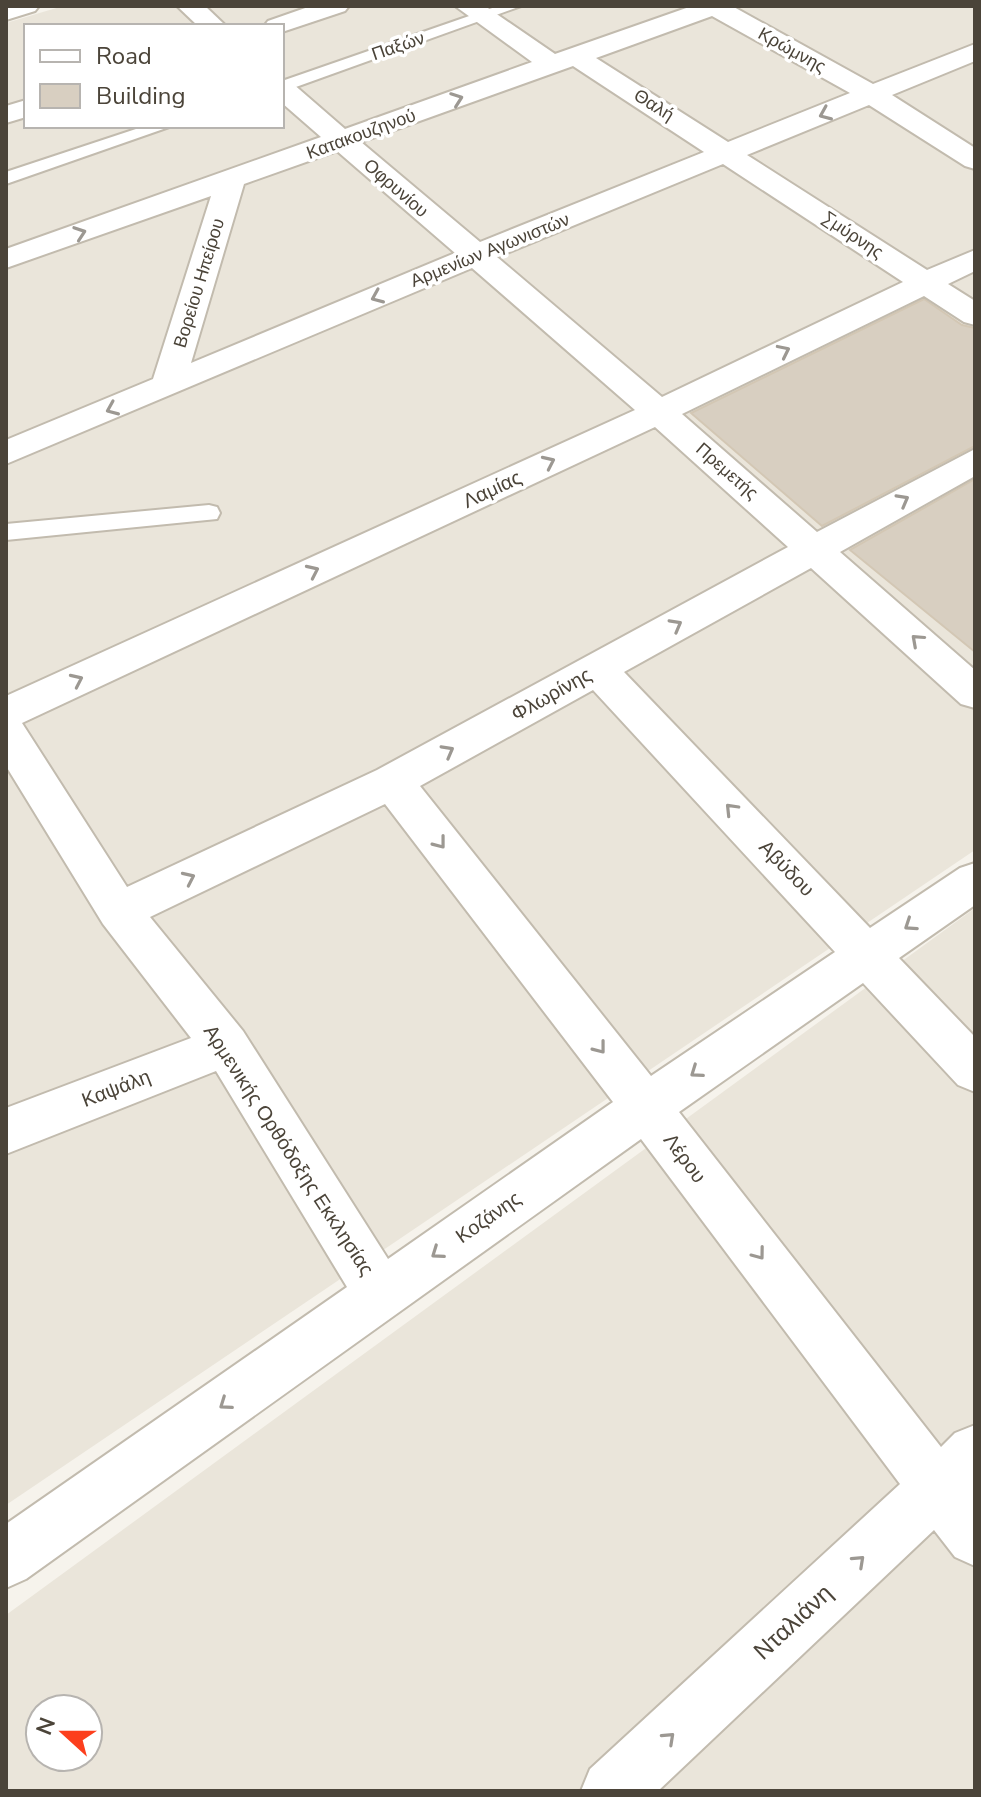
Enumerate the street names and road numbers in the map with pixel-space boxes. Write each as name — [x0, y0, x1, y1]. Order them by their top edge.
street label: Κρώμνης — [754, 22, 830, 79]
street label: Παξών — [368, 26, 428, 66]
street label: Θαλή — [629, 83, 679, 127]
street label: Κατακουζηνού — [303, 103, 419, 165]
street label: Οφρυνίου — [358, 153, 434, 223]
street label: Σμύρνης — [818, 206, 888, 264]
street label: Αρμενίων Αγωνιστών — [407, 207, 573, 293]
street label: Βορείου Ηπείρου — [168, 215, 230, 351]
street label: Πρεμετής — [691, 437, 763, 505]
street label: Λαμίας — [459, 464, 526, 515]
street label: Φλωρίνης — [506, 661, 597, 728]
street label: Αβύδου — [753, 834, 820, 903]
street label: Αρμενικής Ορθόδοξης Εκκλησίας — [197, 1020, 380, 1281]
street label: Καψάλη — [78, 1063, 154, 1114]
street label: Λέρου — [657, 1128, 712, 1189]
street label: Κοζάνης — [450, 1185, 527, 1250]
street label: Νταλιάνη — [747, 1577, 839, 1667]

